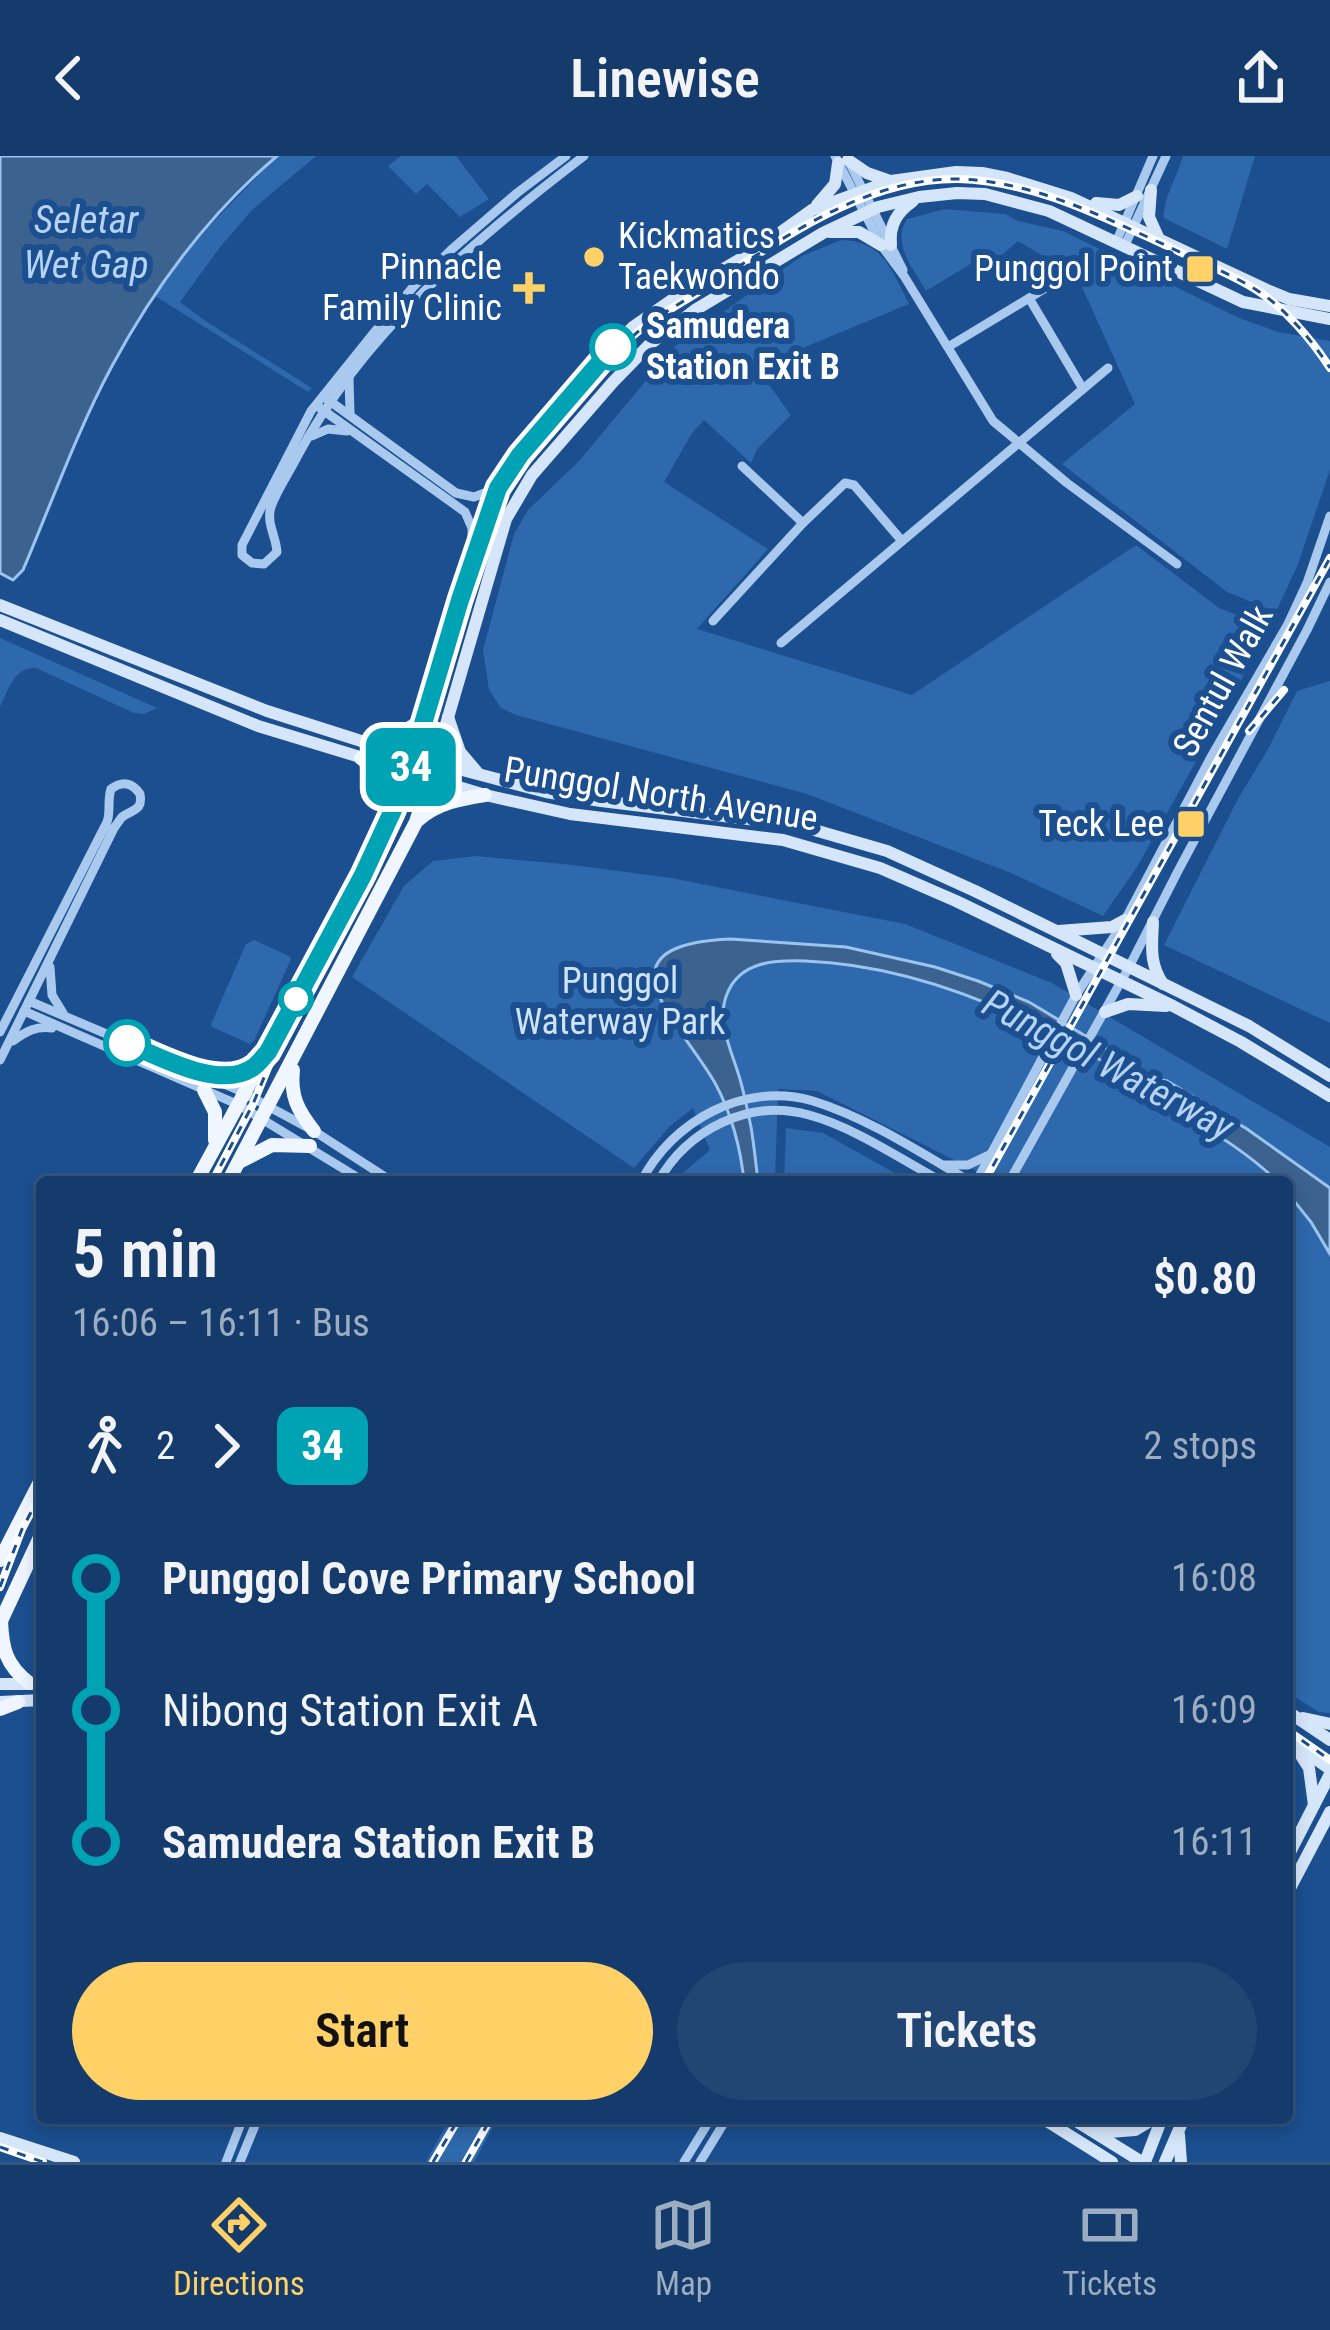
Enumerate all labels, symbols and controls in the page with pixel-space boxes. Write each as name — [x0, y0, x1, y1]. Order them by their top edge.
icon: back — [36, 45, 102, 111]
icon: share — [1228, 45, 1294, 111]
text: Linewise — [570, 47, 760, 110]
water label: Seletar Wet Gap — [23, 197, 149, 288]
place label: Kickmatics Taekwondo — [618, 215, 780, 298]
marker: Kickmatics Taekwondo — [581, 244, 607, 270]
place label: Pinnacle Family Clinic — [322, 246, 502, 329]
place label: Punggol Point — [974, 248, 1173, 290]
marker: Punggol Point — [1184, 253, 1216, 285]
marker: Pinnacle Family Clinic — [513, 272, 545, 304]
place label: Samudera Station Exit B — [646, 305, 840, 388]
marker: Samudera Station Exit B — [591, 325, 635, 369]
street label: Sentul Walk — [1164, 598, 1282, 764]
line badge: 34 — [357, 728, 465, 806]
text: 34 — [390, 742, 432, 791]
street label: Punggol North Avenue — [501, 748, 821, 840]
place label: Teck Lee — [1038, 803, 1164, 845]
marker: Teck Lee — [1175, 808, 1207, 840]
park label: Punggol Waterway Park — [515, 960, 725, 1043]
water label: Punggol Waterway — [975, 980, 1242, 1151]
unlabelled marker — [280, 983, 312, 1015]
unlabelled marker — [105, 1021, 149, 1065]
text: 5 min — [72, 1216, 218, 1293]
text: $0.80 — [1153, 1252, 1257, 1305]
text: 16:06 – 16:11 · Bus — [72, 1300, 370, 1346]
icon: walk — [72, 1413, 138, 1479]
icon: forward — [193, 1413, 259, 1479]
text: 34 — [301, 1421, 344, 1470]
text: 2 — [156, 1423, 175, 1469]
text: 2 stops — [1143, 1423, 1257, 1469]
text: Punggol Cove Primary School — [162, 1552, 696, 1605]
text: 16:08 — [1171, 1555, 1257, 1601]
text: Nibong Station Exit A — [162, 1684, 538, 1737]
text: 16:09 — [1171, 1687, 1257, 1733]
text: Samudera Station Exit B — [162, 1816, 595, 1869]
text: 16:11 — [1171, 1819, 1257, 1865]
button: Start — [72, 1962, 653, 2100]
button: Tickets — [677, 1962, 1257, 2100]
tab: Directions — [173, 2192, 305, 2303]
tab: Map — [650, 2192, 716, 2303]
tab: Tickets — [1062, 2192, 1157, 2303]

